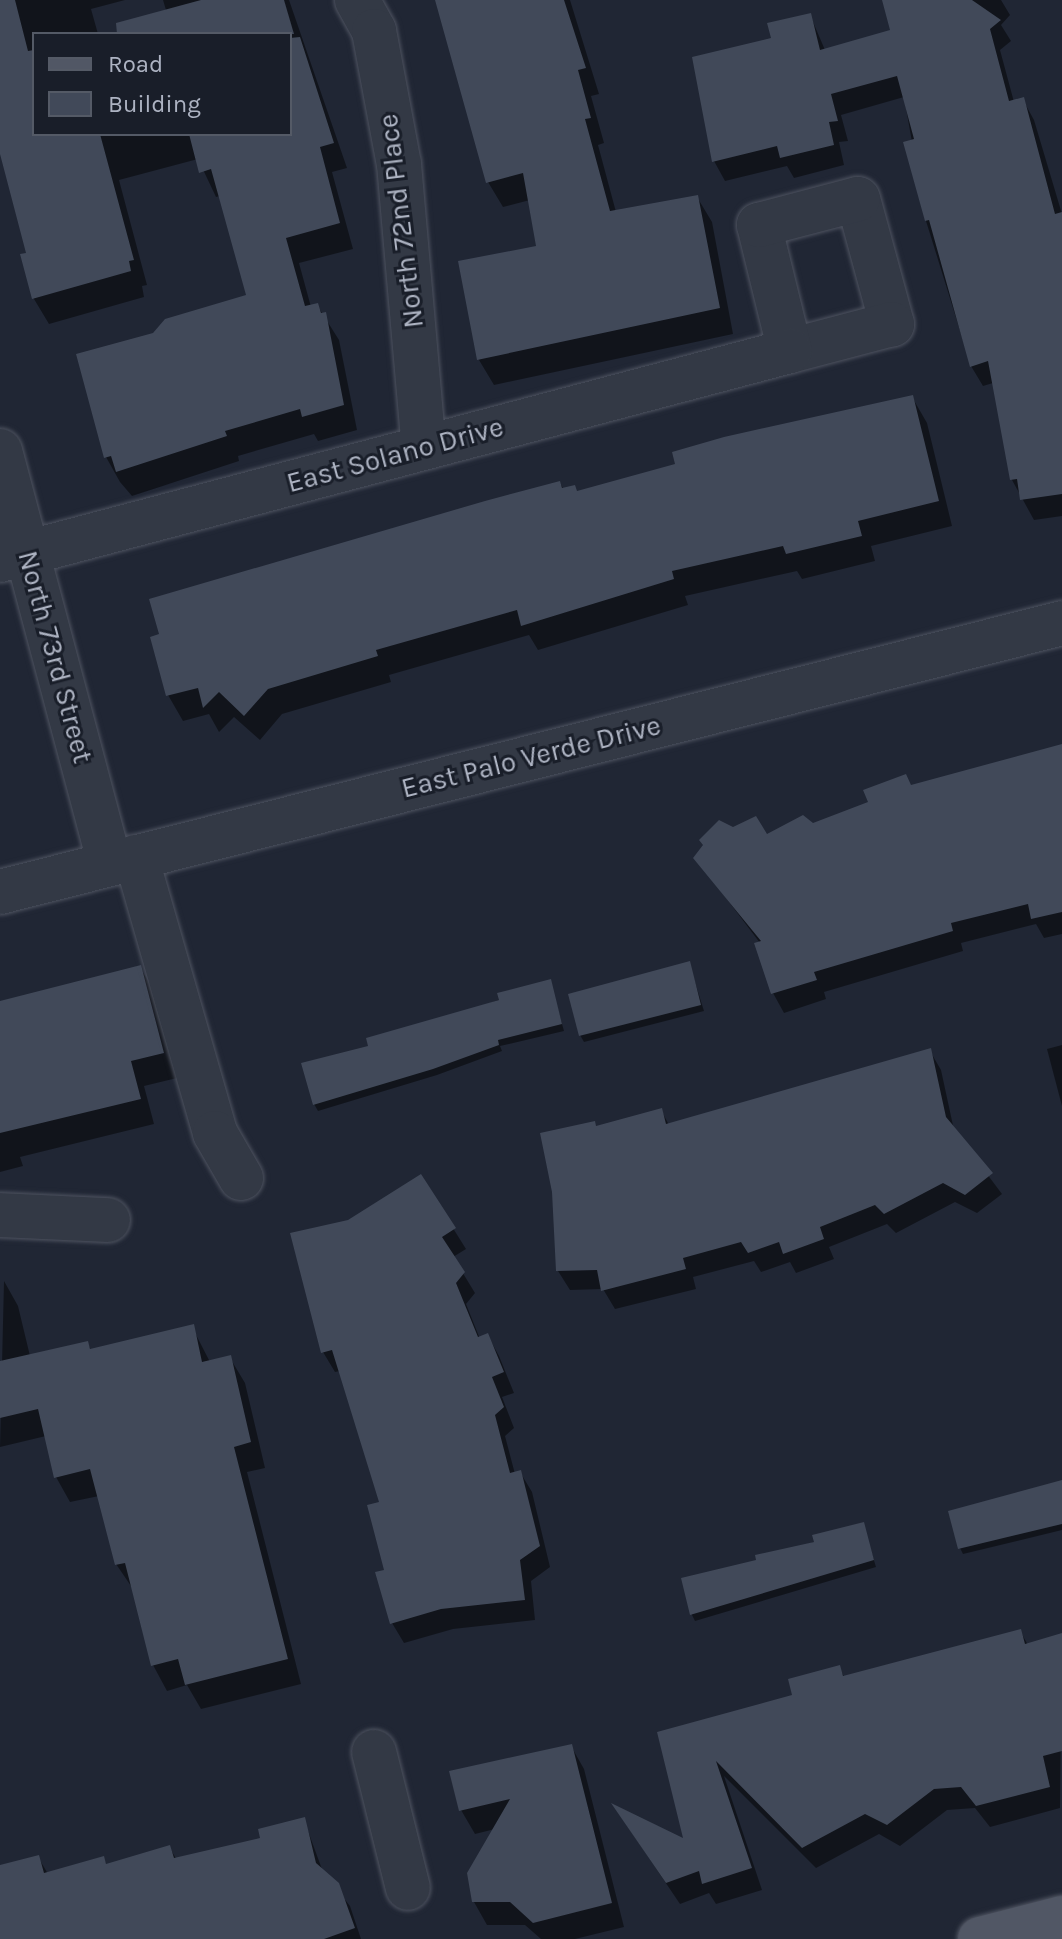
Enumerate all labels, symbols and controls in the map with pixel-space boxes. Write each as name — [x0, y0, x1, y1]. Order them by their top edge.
legend — [32, 32, 292, 136]
text: Road — [108, 50, 163, 78]
text: Building — [108, 90, 201, 118]
street label: North 72nd Place — [371, 112, 431, 330]
street label: East Solano Drive — [283, 410, 507, 500]
street label: North 73rd Street — [10, 547, 100, 767]
street label: East Palo Verde Drive — [398, 709, 664, 805]

